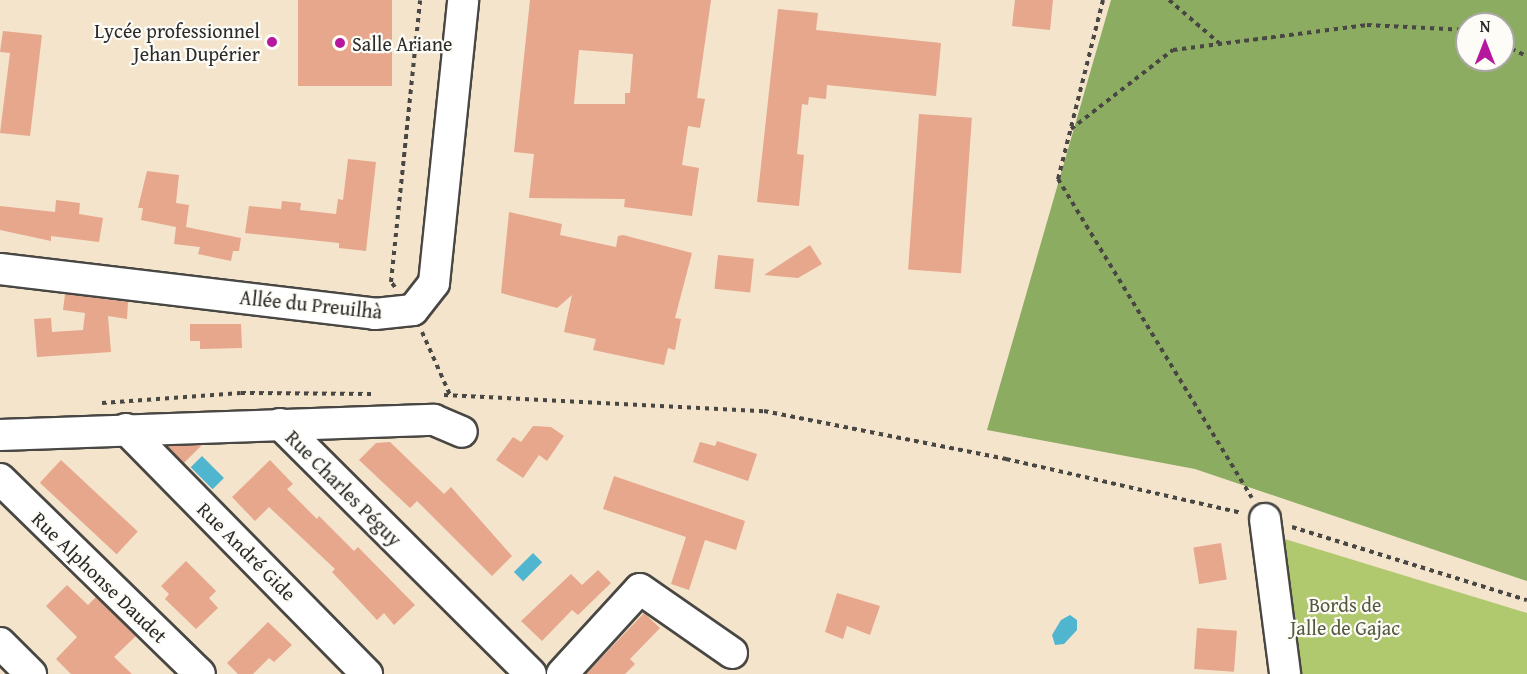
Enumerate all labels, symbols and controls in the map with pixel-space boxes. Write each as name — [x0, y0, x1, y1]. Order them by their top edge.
north arrow — [1455, 12, 1515, 72]
text: N — [1480, 14, 1490, 38]
place label: Lycée professionnel Jehan Dupérier — [94, 19, 260, 66]
place label: Salle Ariane — [352, 31, 452, 55]
marker: Lycée professionnel Jehan Dupérier — [265, 35, 279, 49]
marker: Salle Ariane — [333, 36, 347, 50]
street label: Allée du Preuilhà — [239, 285, 383, 323]
street label: Rue Charles Péguy — [281, 425, 407, 551]
street label: Rue André Gide — [193, 497, 301, 605]
street label: Rue Alphonse Daudet — [27, 506, 173, 648]
park label: Bords de Jalle de Gajac — [1290, 592, 1400, 639]

